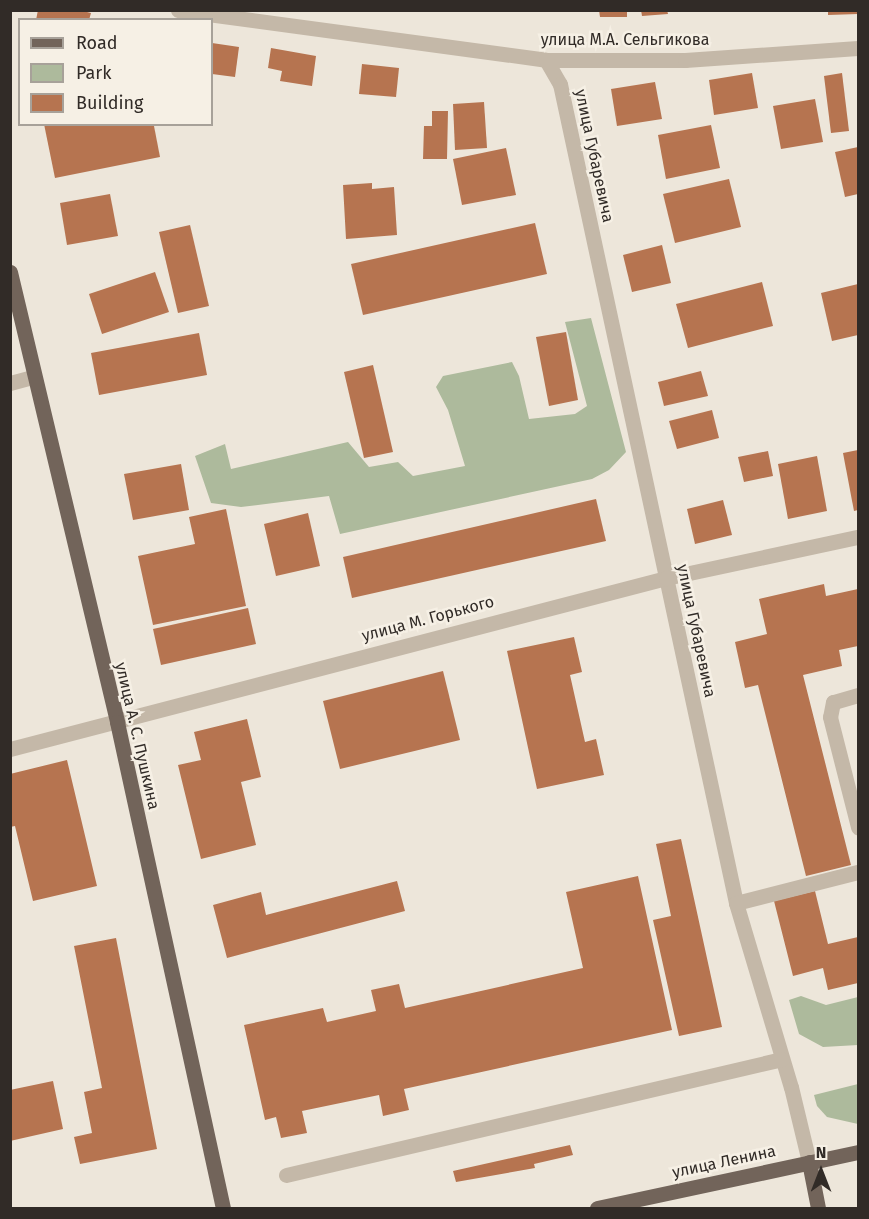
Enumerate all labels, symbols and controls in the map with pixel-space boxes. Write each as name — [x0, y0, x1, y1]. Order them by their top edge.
legend — [18, 18, 213, 126]
street label: улица М.А. Сельгикова — [541, 30, 709, 50]
text: Road — [76, 32, 118, 54]
text: Park — [76, 62, 111, 84]
street label: улица Губаревича — [571, 88, 617, 224]
text: Building — [76, 92, 143, 114]
street label: улица Губаревича — [673, 563, 719, 699]
street label: улица М. Горького — [360, 592, 496, 646]
street label: улица А. С. Пушкина — [111, 660, 163, 812]
north arrow — [791, 1141, 851, 1201]
street label: улица Ленина — [670, 1142, 778, 1182]
text: N — [816, 1143, 826, 1162]

